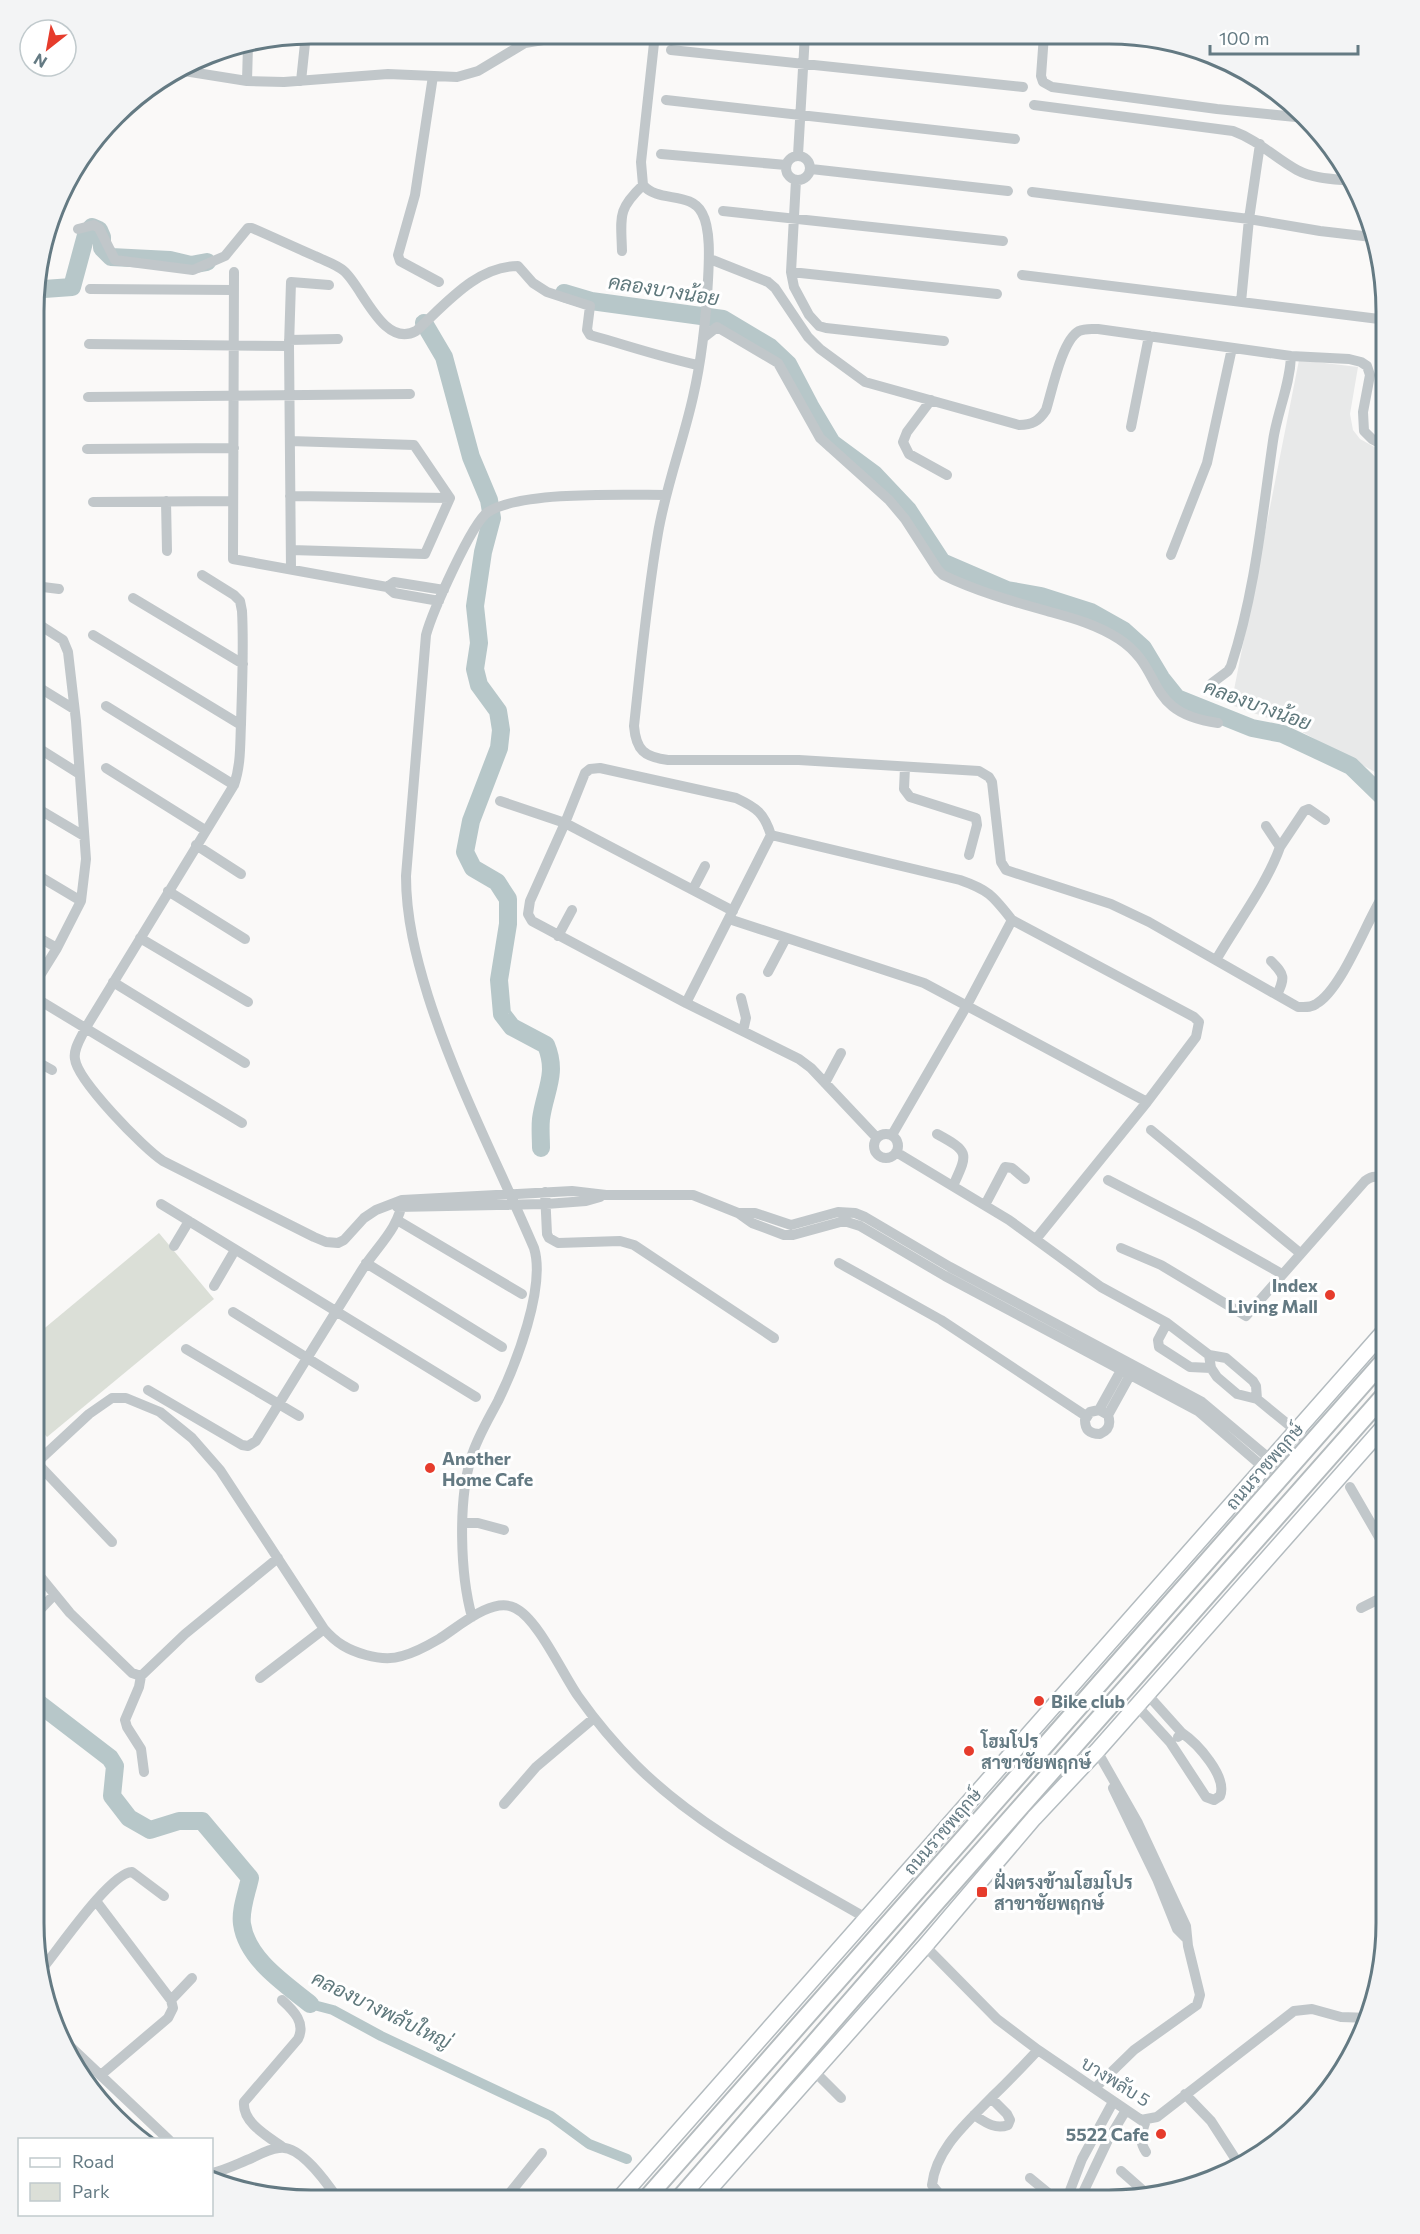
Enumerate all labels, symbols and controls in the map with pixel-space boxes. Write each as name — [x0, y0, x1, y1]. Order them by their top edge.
north arrow — [18, 18, 78, 78]
scale bar — [1210, 18, 1358, 56]
text: 100 m — [1219, 27, 1269, 49]
text: N — [30, 50, 50, 73]
water label: คลองบางน้อย — [607, 268, 722, 310]
water label: คลองบางน้อย — [1201, 674, 1315, 735]
place label: Index Living Mall — [1228, 1274, 1318, 1317]
marker: Index Living Mall — [1323, 1288, 1337, 1302]
street label: ถนนราชพฤกษ์ — [1220, 1417, 1309, 1515]
place label: Another Home Cafe — [442, 1447, 533, 1490]
marker: Another Home Cafe — [423, 1461, 437, 1475]
place label: Bike club — [1051, 1690, 1126, 1712]
marker: Bike club — [1032, 1694, 1046, 1708]
place label: โฮมโปร สาขาชัยพฤกษ์ — [980, 1729, 1093, 1774]
marker: โฮมโปร สาขาชัยพฤกษ์ — [962, 1744, 976, 1758]
street label: ถนนราชพฤกษ์ — [898, 1782, 987, 1880]
place label: ฝั่งตรงข้ามโฮมโปร สาขาชัยพฤกษ์ — [994, 1868, 1133, 1915]
marker: ฝั่งตรงข้ามโฮมโปร สาขาชัยพฤกษ์ — [975, 1885, 989, 1899]
water label: คลองบางพลับใหญ่ — [308, 1965, 457, 2054]
street label: บางพลับ 5 — [1077, 2051, 1155, 2111]
place label: 5522 Cafe — [1066, 2123, 1149, 2145]
marker: 5522 Cafe — [1154, 2127, 1168, 2141]
legend — [18, 2138, 213, 2216]
text: Road — [72, 2150, 114, 2172]
text: Park — [72, 2180, 110, 2202]

